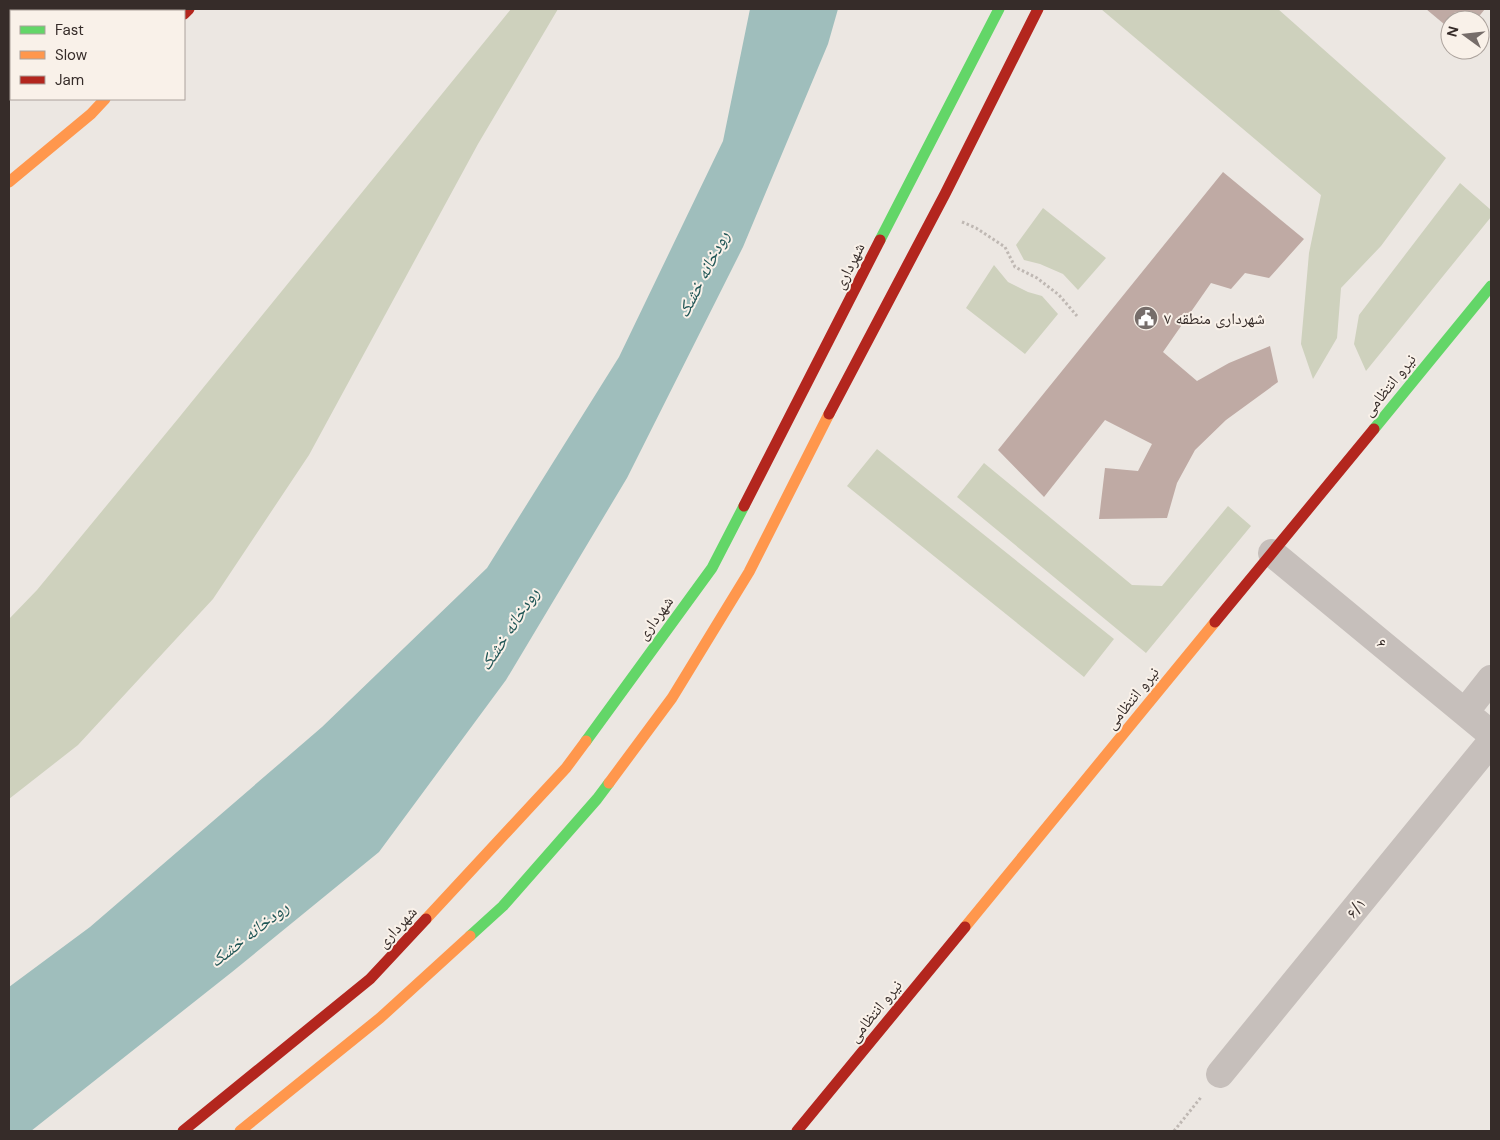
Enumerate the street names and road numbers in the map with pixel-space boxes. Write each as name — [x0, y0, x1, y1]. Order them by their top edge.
street label: شهرداری — [828, 239, 870, 293]
street label: نیرو انتظامی — [1357, 349, 1421, 421]
street label: شهرداری — [632, 592, 678, 644]
street label: ۶ — [1372, 633, 1392, 653]
street label: نیرو انتظامی — [1100, 662, 1164, 734]
street label: ۶/۱ — [1341, 893, 1371, 923]
street label: شهرداری — [372, 902, 422, 952]
street label: نیرو انتظامی — [843, 975, 907, 1047]

